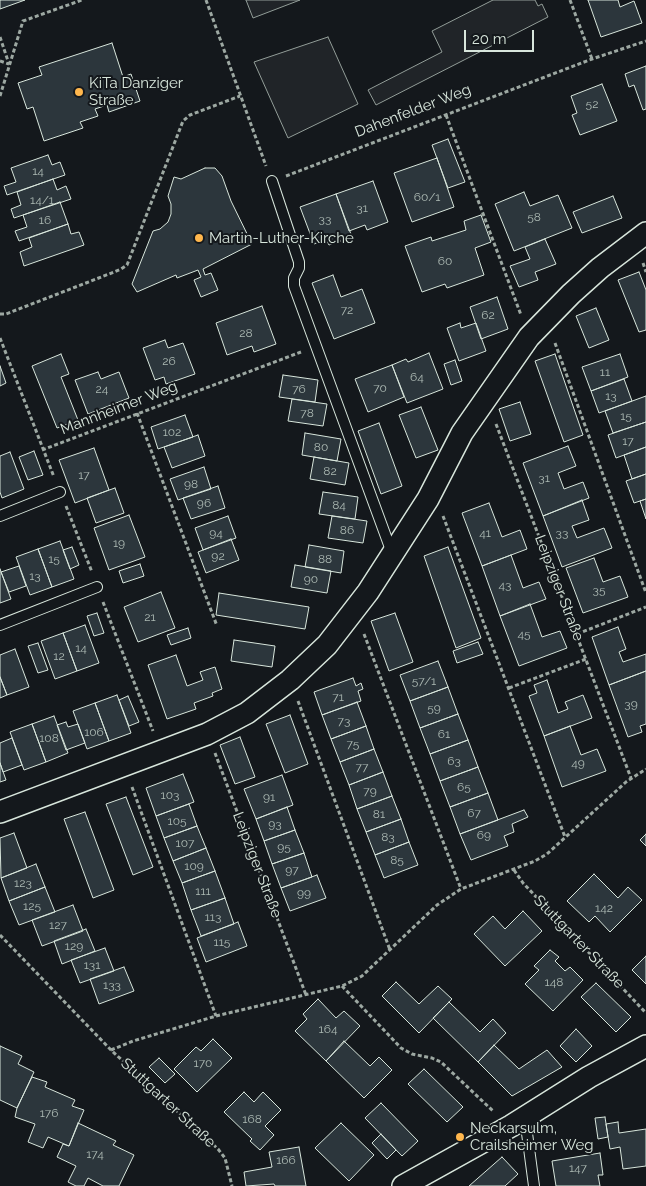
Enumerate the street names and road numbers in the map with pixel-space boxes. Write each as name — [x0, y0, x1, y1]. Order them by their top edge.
street label: Dahenfelder Weg — [353, 81, 473, 141]
street label: Mannheimer Weg — [58, 377, 180, 439]
street label: Leipziger Straße — [531, 532, 587, 644]
street label: Leipziger Straße — [229, 809, 285, 921]
street label: Stuttgarter Straße — [530, 892, 628, 992]
street label: Stuttgarter Straße — [117, 1055, 219, 1151]

